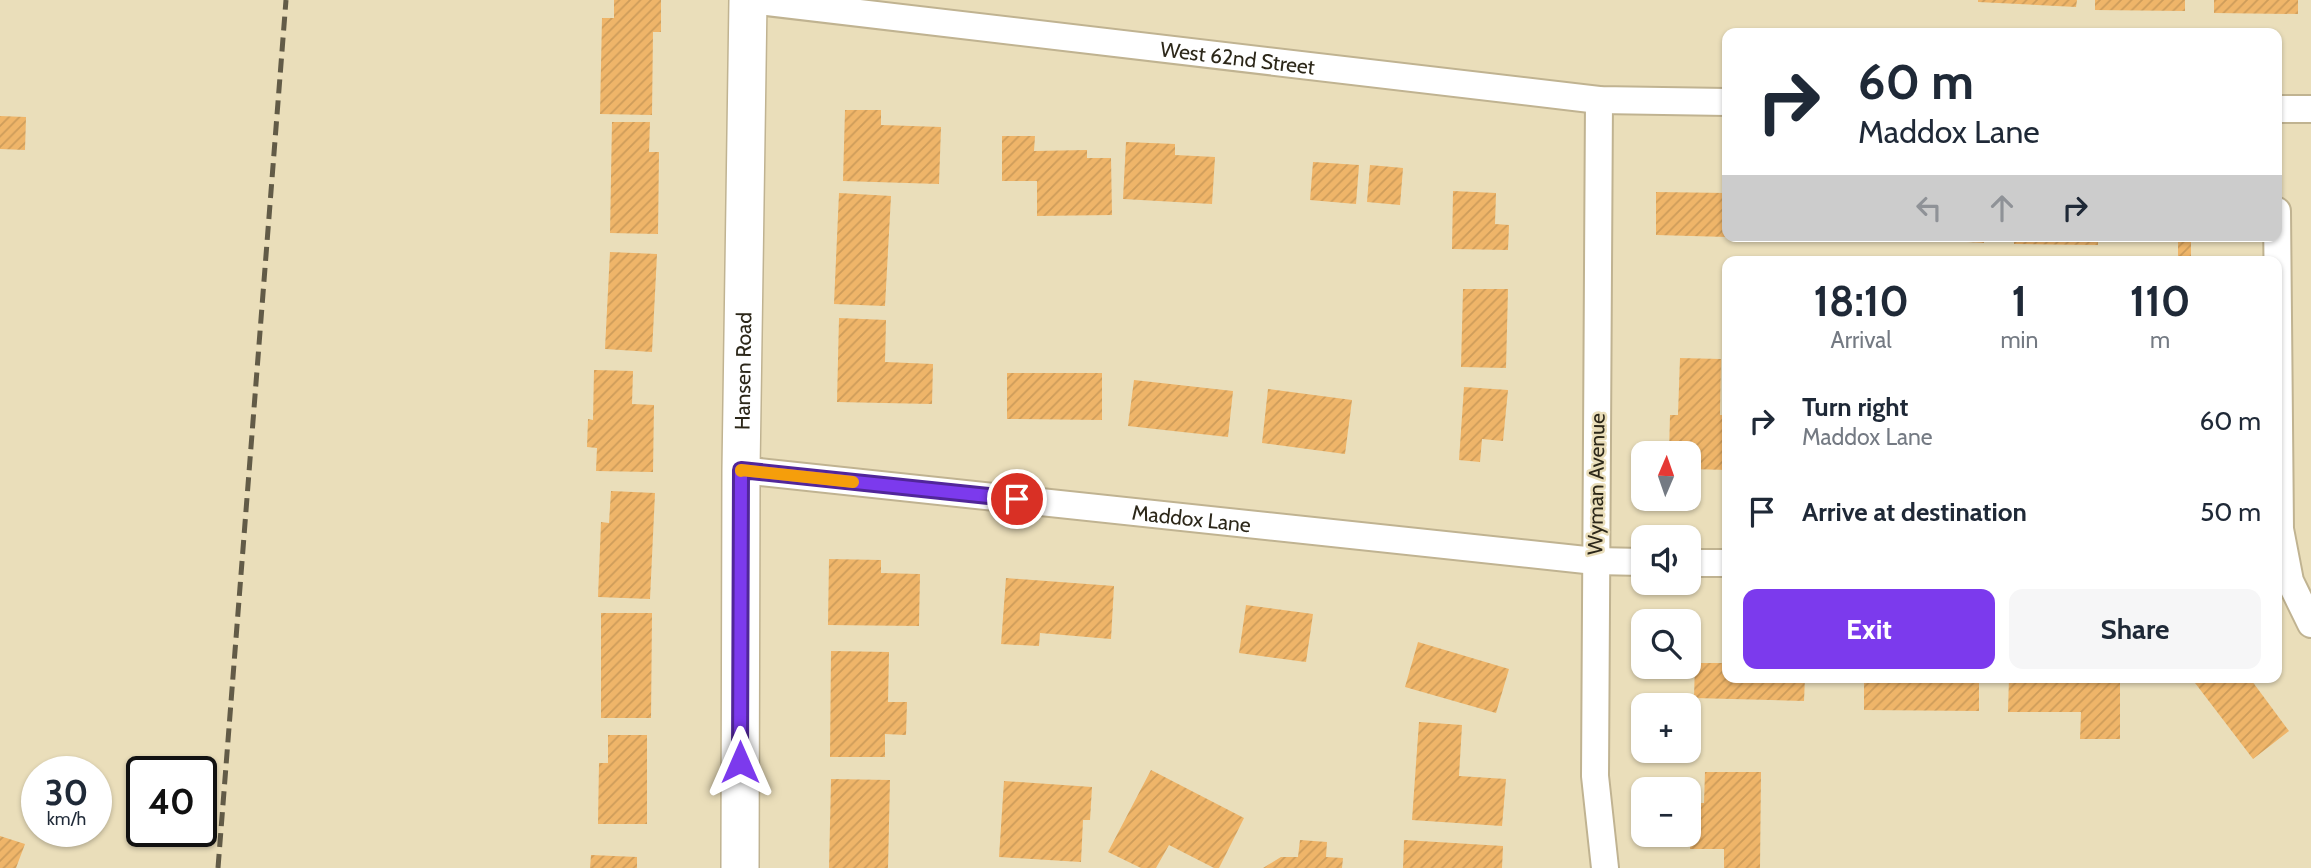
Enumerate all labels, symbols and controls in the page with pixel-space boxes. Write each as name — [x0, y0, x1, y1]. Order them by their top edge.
street label: West 62nd Street — [1159, 36, 1316, 79]
text: 60 m — [1858, 52, 1974, 111]
icon: right — [1743, 56, 1834, 147]
text: Maddox Lane — [1858, 112, 2040, 151]
icon: left — [1910, 189, 1948, 227]
icon: ahead — [1983, 189, 2021, 227]
icon: right — [2056, 189, 2094, 227]
text: 18:10 — [1814, 275, 1909, 327]
text: 1 — [2012, 275, 2027, 327]
text: 110 — [2130, 275, 2190, 327]
street label: Hansen Road — [729, 312, 756, 430]
text: Arrival — [1831, 326, 1892, 354]
text: min — [2000, 326, 2038, 354]
text: m — [2150, 326, 2170, 354]
text: Turn right — [1802, 391, 1908, 423]
icon: right — [1743, 402, 1781, 440]
text: 60 m — [2199, 405, 2261, 437]
street label: Wyman Avenue — [1582, 413, 1610, 555]
text: Maddox Lane — [1802, 423, 1933, 451]
north arrow — [1631, 441, 1701, 511]
map controls — [1631, 441, 1701, 847]
pin — [987, 469, 1047, 529]
icon: arrive — [998, 480, 1036, 518]
icon: arrive — [1743, 493, 1781, 531]
text: Arrive at destination — [1802, 496, 2027, 528]
text: 50 m — [2200, 496, 2261, 528]
street label: Maddox Lane — [1131, 499, 1252, 537]
button: sound — [1631, 525, 1701, 595]
button: Exit — [1743, 589, 1995, 669]
button: Share — [2009, 589, 2261, 669]
button: search — [1631, 609, 1701, 679]
button: + — [1631, 693, 1701, 763]
position arrow — [703, 725, 777, 799]
speed limit sign: 40 — [126, 756, 217, 847]
text: 30 — [45, 771, 88, 814]
button: − — [1631, 777, 1701, 847]
text: km/h — [47, 808, 86, 830]

